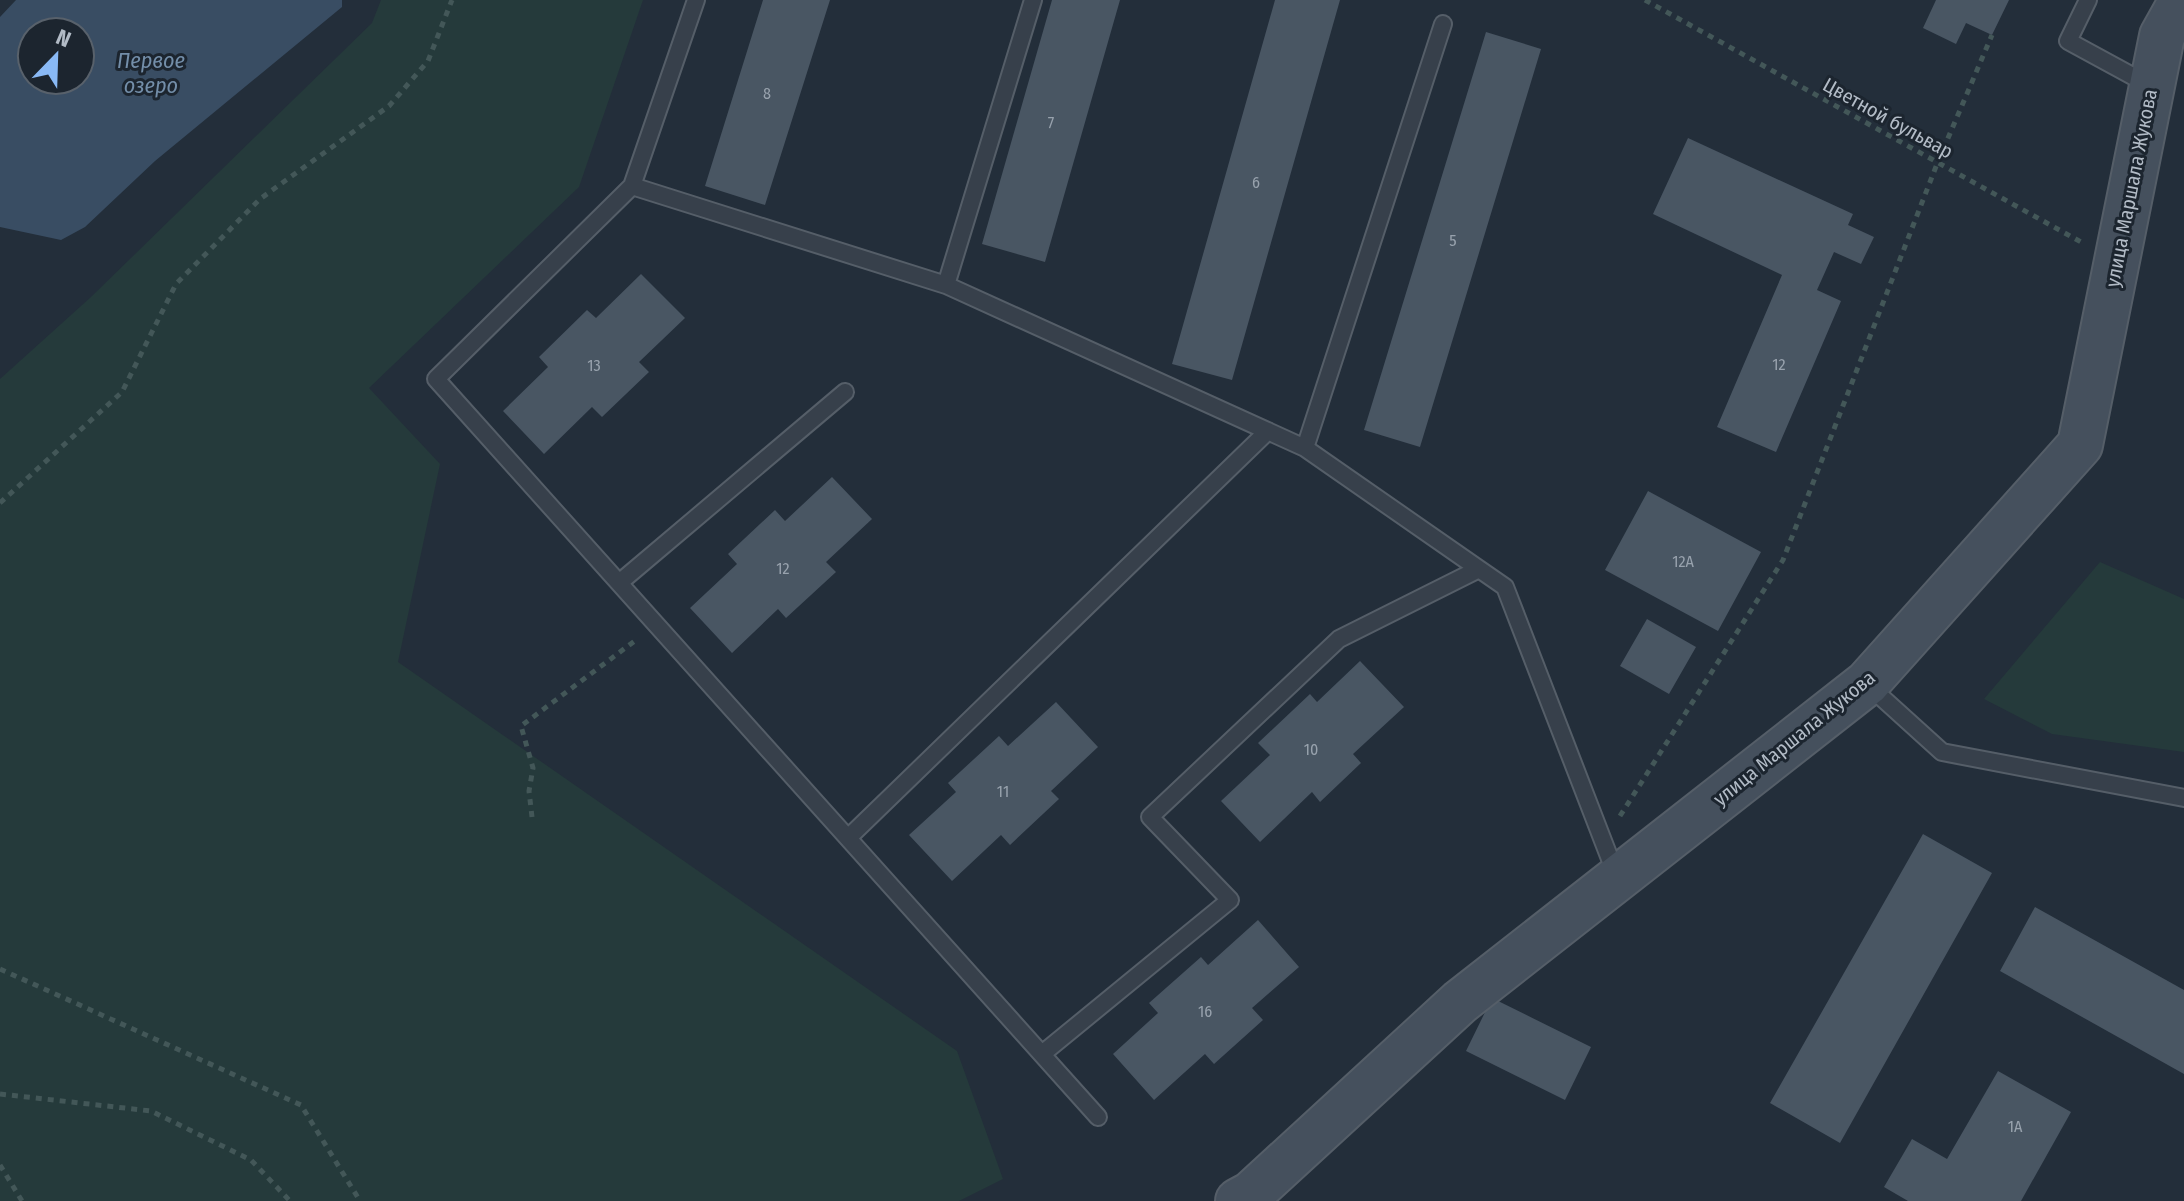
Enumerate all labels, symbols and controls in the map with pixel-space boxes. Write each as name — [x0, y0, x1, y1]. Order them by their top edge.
north arrow — [16, 16, 96, 96]
text: N — [52, 23, 75, 53]
water label: Первое озеро — [117, 47, 185, 99]
street label: Цветной бульвар — [1819, 72, 1957, 164]
house number: 8 — [763, 84, 771, 103]
street label: улица Маршала Жукова — [2100, 87, 2162, 289]
house number: 7 — [1048, 113, 1055, 132]
house number: 6 — [1252, 173, 1260, 192]
house number: 5 — [1449, 231, 1457, 250]
house number: 12 — [1772, 355, 1786, 374]
house number: 13 — [587, 356, 601, 375]
house number: 12А — [1672, 552, 1694, 571]
house number: 12 — [776, 559, 790, 578]
street label: улица Маршала Жукова — [1708, 665, 1880, 811]
house number: 10 — [1304, 740, 1318, 759]
house number: 11 — [997, 782, 1009, 801]
house number: 16 — [1198, 1002, 1212, 1021]
house number: 1А — [2008, 1117, 2023, 1136]

